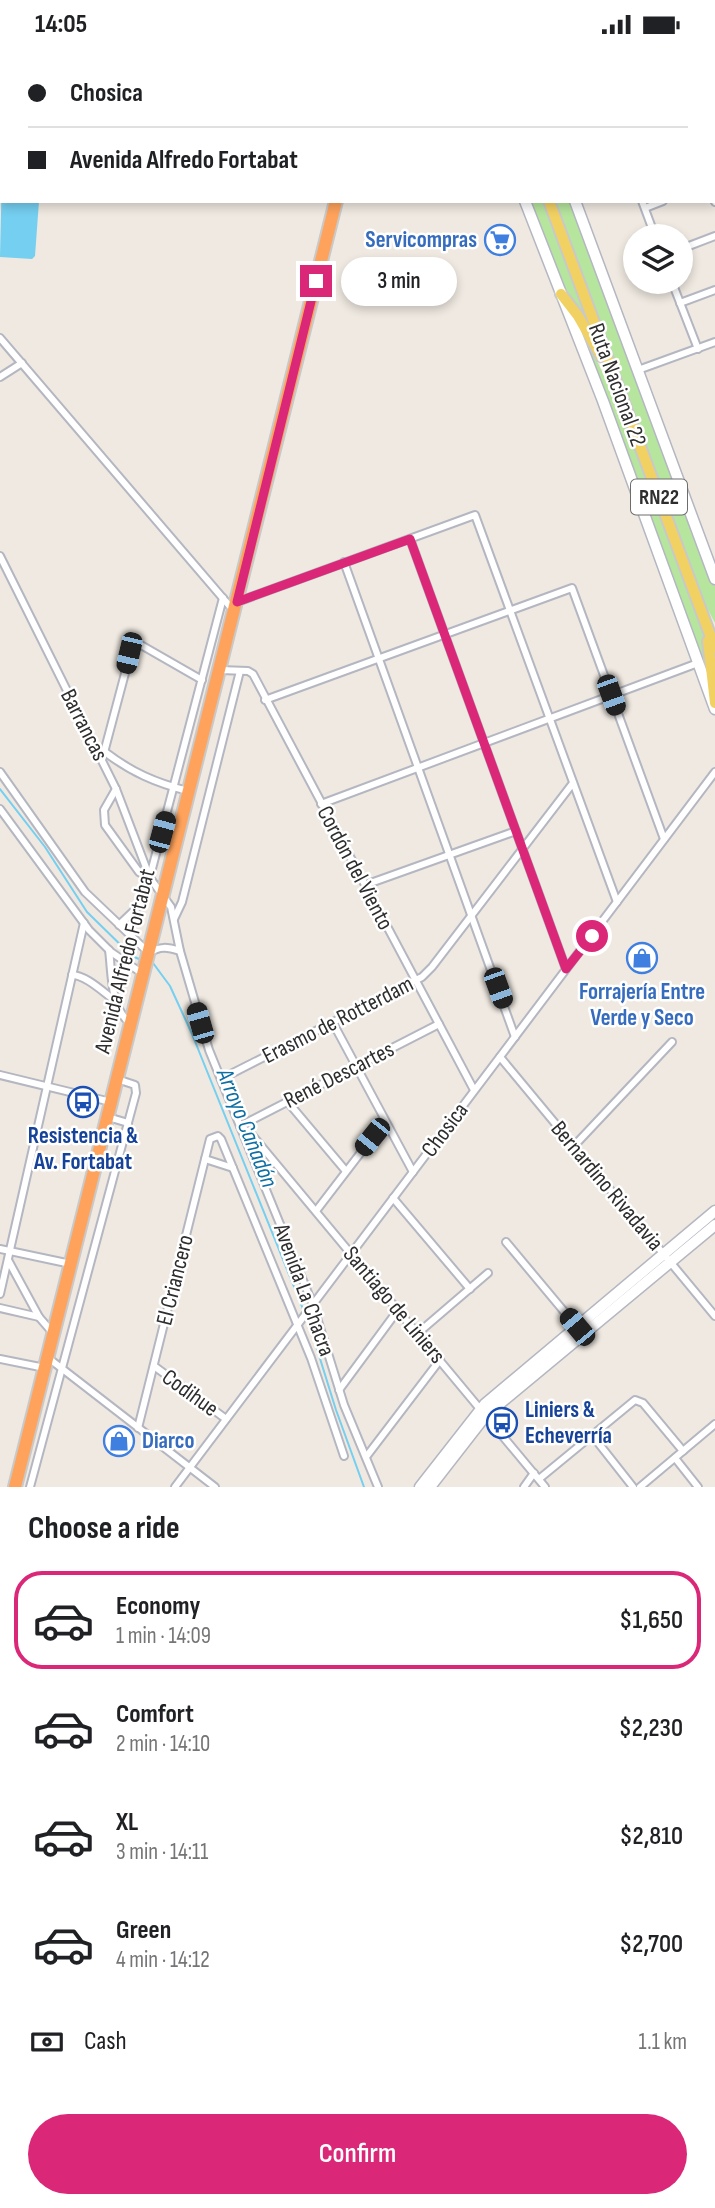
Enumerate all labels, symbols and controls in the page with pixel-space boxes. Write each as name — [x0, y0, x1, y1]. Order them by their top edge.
text: 14:05 — [35, 9, 87, 40]
text: Chosica — [70, 78, 143, 109]
text: Avenida Alfredo Fortabat — [70, 145, 298, 176]
supermarket icon: Servicompras — [483, 223, 517, 257]
map controls — [623, 224, 693, 294]
button: layers — [623, 224, 693, 294]
place label: Servicompras — [365, 226, 477, 254]
callout: 3 min — [340, 257, 456, 305]
route end — [300, 265, 332, 297]
text: 3 min — [377, 267, 421, 295]
street label: Ruta Nacional 22 — [582, 320, 652, 450]
road number: RN22 — [631, 479, 687, 515]
car — [115, 630, 144, 676]
car — [594, 672, 629, 718]
street label: Barrancas — [54, 684, 114, 766]
street label: Cordón del Viento — [311, 801, 399, 935]
car — [147, 809, 178, 855]
street label: Avenida Alfredo Fortabat — [88, 866, 161, 1057]
route start — [576, 920, 608, 952]
shop icon: Forrajería Entre Verde y Seco — [625, 941, 659, 975]
car — [481, 965, 516, 1011]
street label: Erasmo de Rotterdam — [258, 970, 418, 1070]
place label: Forrajería Entre Verde y Seco — [579, 978, 705, 1032]
car — [185, 1000, 216, 1046]
street label: René Descartes — [279, 1035, 399, 1115]
water label: Arroyo Cañadón — [210, 1063, 284, 1192]
bus stop icon: Resistencia & Av. Fortabat — [66, 1085, 100, 1119]
street label: Chosica — [416, 1097, 474, 1163]
car — [351, 1114, 394, 1160]
street label: Bernardino Rivadavia — [545, 1115, 669, 1257]
place label: Resistencia & Av. Fortabat — [28, 1122, 139, 1176]
street label: Avenida La Chacra — [267, 1219, 341, 1360]
street label: El Criancero — [150, 1232, 200, 1328]
street label: Santiago de Liniers — [337, 1241, 451, 1369]
car — [556, 1304, 599, 1350]
street label: Codihue — [156, 1363, 224, 1423]
place label: Liniers & Echeverría — [525, 1396, 612, 1450]
bus stop icon: Liniers & Echeverría — [485, 1406, 519, 1440]
shop icon: Diarco — [102, 1424, 136, 1458]
place label: Diarco — [142, 1427, 195, 1455]
text: Choose a ride — [28, 1509, 180, 1548]
icon: car — [32, 1589, 95, 1652]
text: Economy — [116, 1591, 200, 1622]
text: $1,650 — [619, 1605, 683, 1636]
text: 1 min · 14:09 — [116, 1622, 211, 1650]
icon: car — [32, 1697, 95, 1760]
text: Comfort — [116, 1699, 194, 1730]
text: $2,230 — [619, 1713, 683, 1744]
text: 2 min · 14:10 — [116, 1730, 210, 1758]
icon: car — [32, 1805, 95, 1868]
text: XL — [116, 1807, 138, 1838]
text: $2,810 — [619, 1821, 683, 1852]
text: 3 min · 14:11 — [116, 1838, 208, 1866]
icon: car — [32, 1913, 95, 1976]
text: Green — [116, 1915, 171, 1946]
text: $2,700 — [619, 1929, 683, 1960]
text: 4 min · 14:12 — [116, 1946, 210, 1974]
icon: cash — [28, 2023, 66, 2061]
text: Cash — [84, 2026, 127, 2057]
text: 1.1 km — [638, 2028, 687, 2056]
button: Confirm — [28, 2114, 687, 2194]

